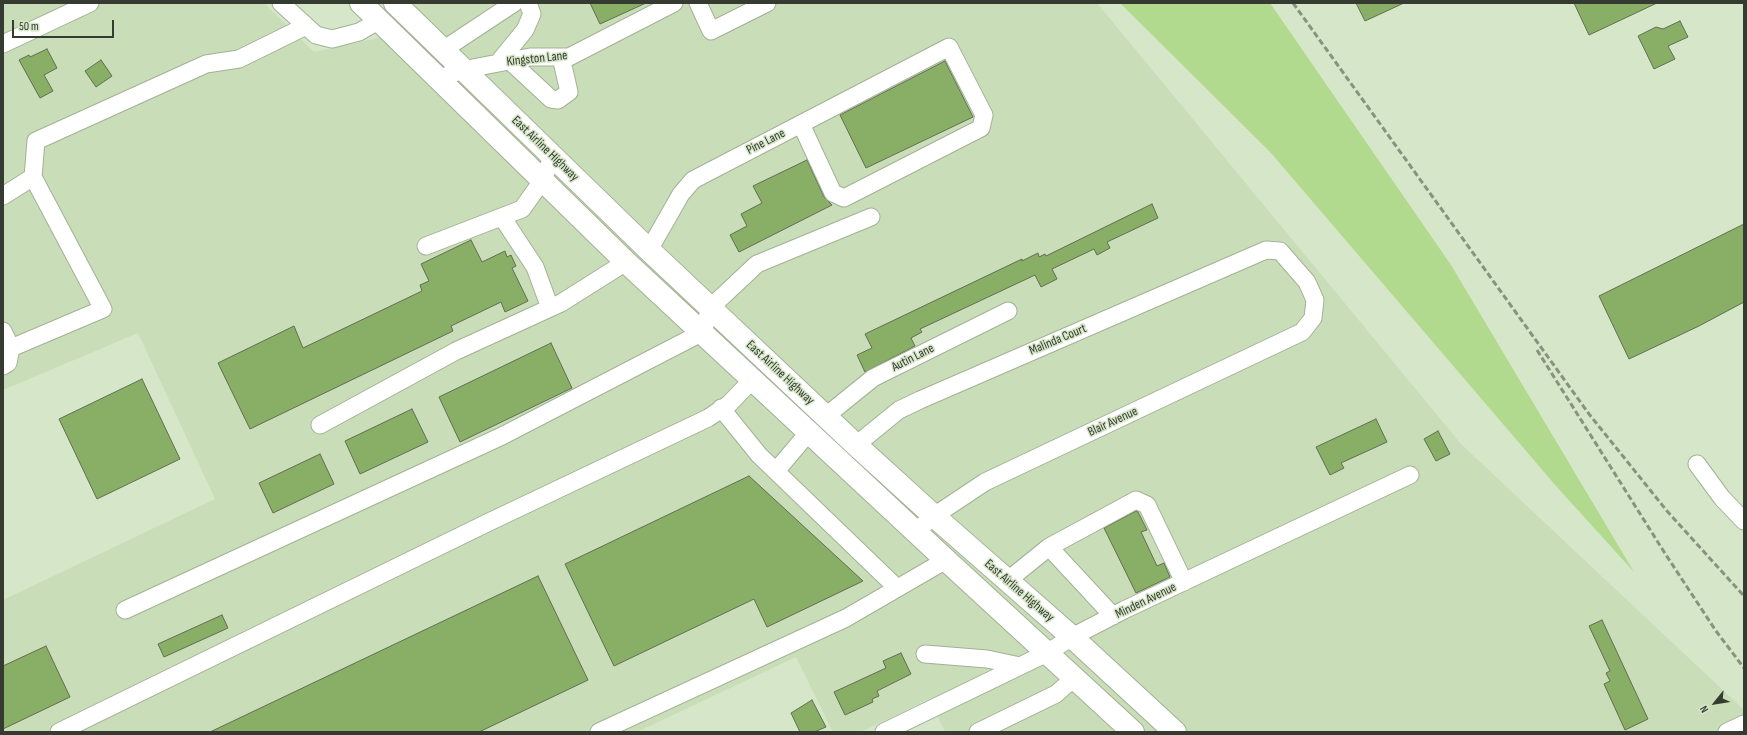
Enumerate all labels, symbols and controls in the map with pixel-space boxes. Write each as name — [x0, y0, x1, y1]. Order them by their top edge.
scale bar — [14, 12, 116, 38]
text: 50 m — [19, 19, 39, 34]
street label: Kingston Lane — [506, 48, 568, 70]
street label: East Airline Highway — [508, 113, 582, 185]
street label: Pine Lane — [744, 126, 788, 158]
street label: Malinda Court — [1027, 321, 1089, 359]
street label: East Airline Highway — [743, 338, 817, 408]
street label: Autin Lane — [889, 341, 937, 375]
street label: Blair Avenue — [1086, 404, 1140, 440]
street label: East Airline Highway — [981, 556, 1057, 626]
street label: Minden Avenue — [1113, 580, 1179, 622]
north arrow — [1695, 683, 1735, 723]
text: N — [1697, 703, 1711, 715]

